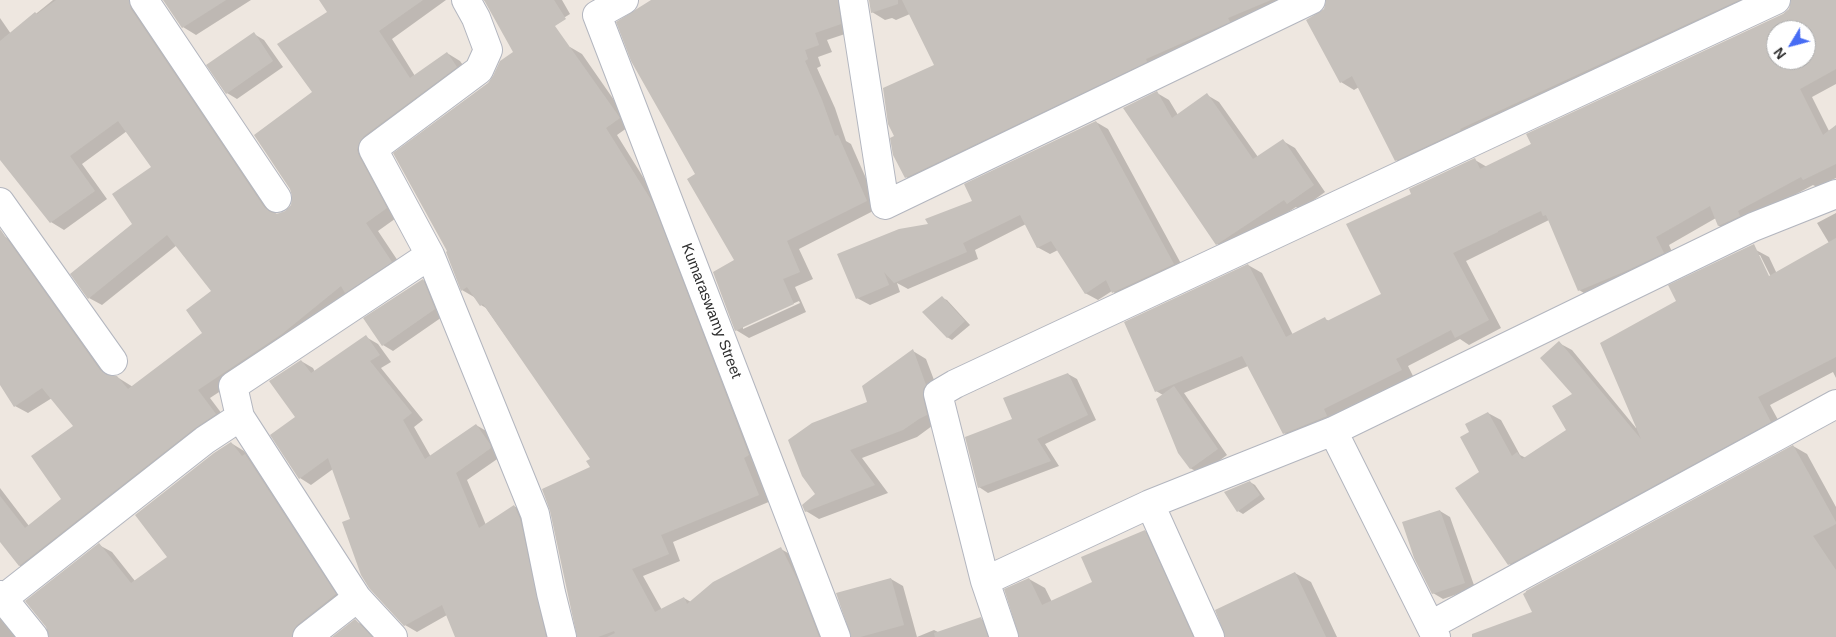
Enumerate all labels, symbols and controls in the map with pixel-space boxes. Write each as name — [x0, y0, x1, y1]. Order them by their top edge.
north arrow — [1766, 20, 1816, 70]
text: N — [1770, 45, 1789, 62]
street label: Kumaraswamy Street — [677, 241, 745, 381]

